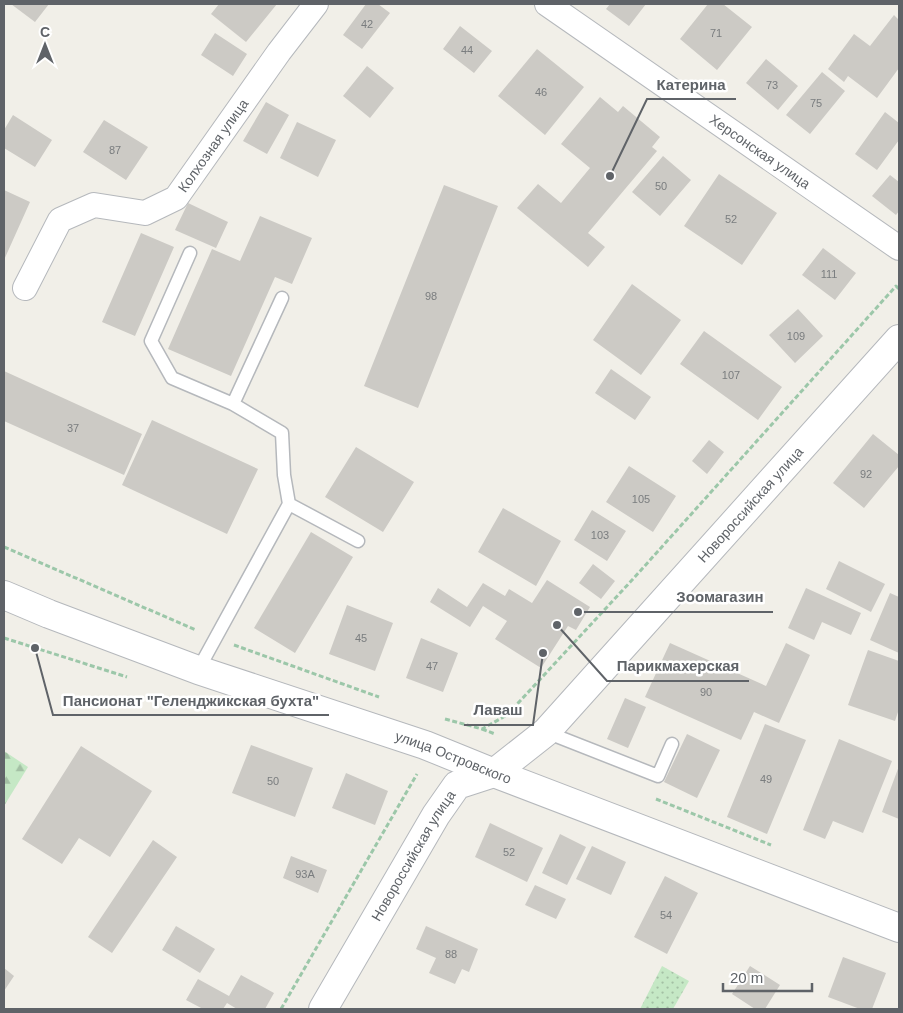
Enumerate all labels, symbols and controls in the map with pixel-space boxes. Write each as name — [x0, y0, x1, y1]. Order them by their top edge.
house number: 42 — [361, 18, 373, 30]
north arrow — [20, 20, 70, 70]
text: С — [40, 24, 50, 40]
house number: 71 — [710, 27, 722, 39]
house number: 44 — [461, 44, 473, 56]
callout: Катерина — [647, 69, 736, 99]
text: Катерина — [656, 76, 726, 93]
house number: 73 — [766, 79, 778, 91]
house number: 46 — [535, 86, 547, 98]
street label: Колхозная улица — [175, 96, 252, 195]
house number: 75 — [810, 97, 822, 109]
street label: Херсонская улица — [706, 111, 813, 192]
house number: 87 — [109, 144, 121, 156]
house number: 50 — [655, 180, 667, 192]
house number: 52 — [725, 213, 737, 225]
house number: 111 — [821, 268, 837, 280]
house number: 98 — [425, 290, 437, 302]
house number: 109 — [787, 330, 805, 342]
house number: 107 — [722, 369, 740, 381]
house number: 37 — [67, 422, 79, 434]
street label: Новороссийская улица — [694, 443, 806, 565]
house number: 92 — [860, 468, 872, 480]
house number: 105 — [632, 493, 650, 505]
house number: 103 — [591, 529, 609, 541]
callout: Зоомагазин — [666, 582, 773, 612]
text: Зоомагазин — [676, 588, 764, 605]
house number: 45 — [355, 632, 367, 644]
callout: Парикмахерская — [607, 651, 749, 681]
text: Парикмахерская — [617, 657, 739, 674]
house number: 47 — [426, 660, 438, 672]
callout: Пансионат "Геленджикская бухта" — [53, 685, 329, 715]
house number: 90 — [700, 686, 712, 698]
text: Пансионат "Геленджикская бухта" — [63, 692, 319, 709]
callout: Лаваш — [464, 695, 533, 725]
text: Лаваш — [473, 701, 523, 718]
street label: улица Островского — [393, 728, 514, 787]
house number: 49 — [760, 773, 772, 785]
house number: 50 — [267, 775, 279, 787]
street label: Новороссийская улица — [368, 787, 459, 924]
house number: 52 — [503, 846, 515, 858]
house number: 93А — [295, 868, 315, 880]
house number: 54 — [660, 909, 672, 921]
house number: 88 — [445, 948, 457, 960]
scale bar — [723, 960, 812, 992]
text: 20 m — [730, 969, 763, 986]

